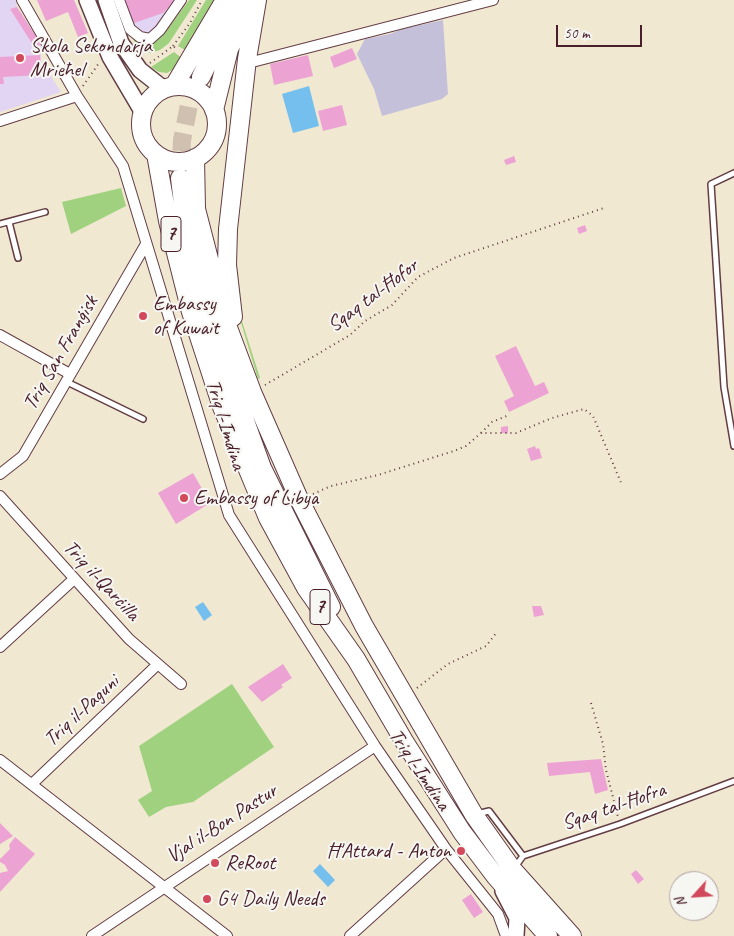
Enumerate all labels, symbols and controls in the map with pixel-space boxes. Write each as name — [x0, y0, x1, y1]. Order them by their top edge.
scale bar — [559, 15, 645, 47]
text: 50 m — [564, 24, 590, 43]
place label: Skola Sekondarja Mrieħel — [30, 33, 152, 83]
marker: Skola Sekondarja Mrieħel — [14, 52, 26, 64]
road number: 7 — [161, 216, 181, 252]
street label: Sqaq tal-Ħofor — [323, 254, 423, 338]
street label: Triq San Franġisk — [18, 291, 104, 415]
place label: Embassy of Kuwait — [153, 291, 219, 341]
marker: Embassy of Kuwait — [137, 310, 149, 322]
street label: Triq l-Imdina — [199, 377, 251, 473]
place label: Embassy of Libya — [194, 485, 318, 511]
marker: Embassy of Libya — [178, 492, 190, 504]
street label: Triq il-Qarċilla — [57, 535, 145, 627]
road number: 7 — [310, 590, 330, 624]
street label: Triq il-Paguni — [39, 670, 125, 752]
street label: Triq l-Imdina — [383, 724, 455, 816]
street label: Sqaq tal-Ħofra — [559, 778, 669, 836]
street label: Vjal il-Bon Pastur — [162, 779, 282, 869]
place label: Ħ'Attard - Anton — [327, 838, 451, 864]
marker: Ħ'Attard - Anton — [455, 845, 467, 857]
place label: ReRoot — [225, 850, 275, 876]
marker: ReRoot — [209, 857, 221, 869]
north arrow — [669, 871, 719, 921]
place label: G4 Daily Needs — [217, 886, 325, 912]
marker: G4 Daily Needs — [201, 893, 213, 905]
text: N — [671, 895, 691, 910]

